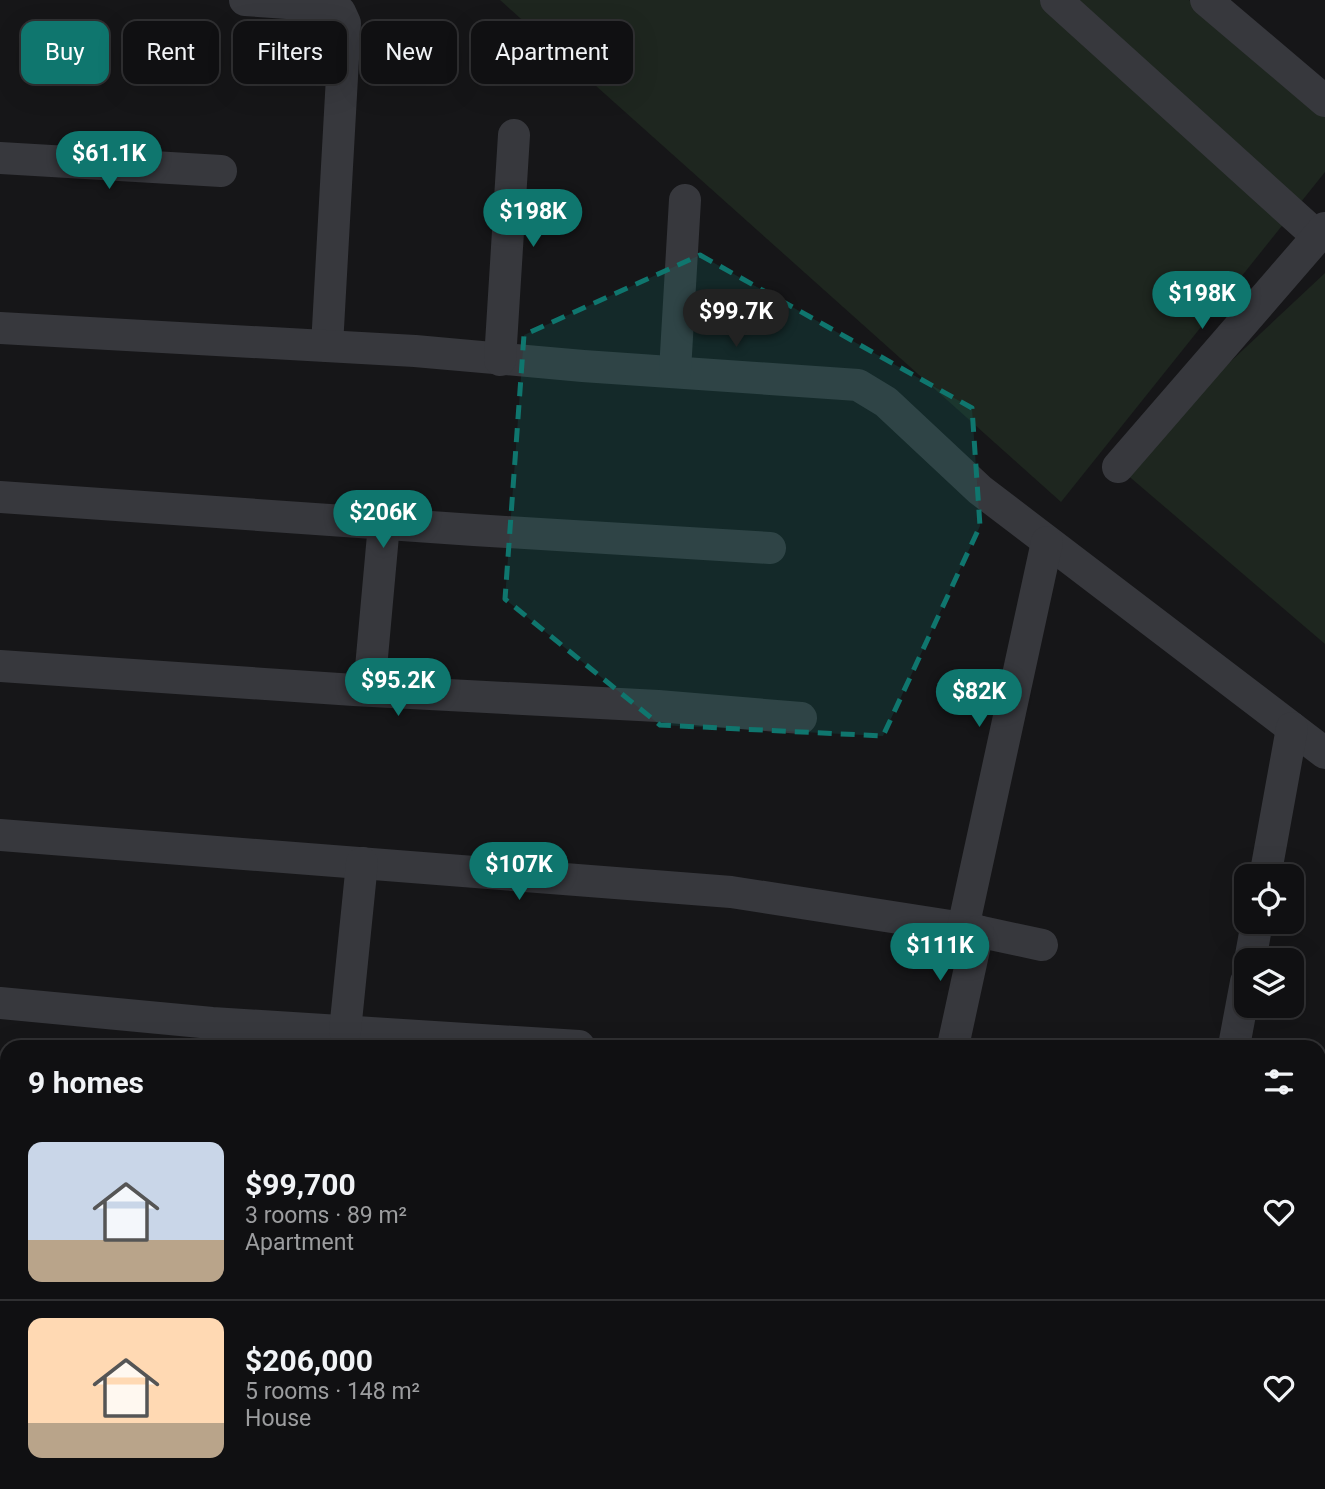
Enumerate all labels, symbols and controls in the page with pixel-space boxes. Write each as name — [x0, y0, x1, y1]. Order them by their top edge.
chip: Buy — [21, 21, 109, 84]
chip: Rent — [123, 21, 219, 84]
chip: Filters — [233, 21, 347, 84]
chip: New — [361, 21, 457, 84]
chip: Apartment — [471, 21, 633, 84]
pin: $61.1K — [52, 132, 166, 191]
text: $61.1K — [72, 140, 146, 167]
pin: $198K — [484, 190, 582, 249]
text: $198K — [499, 198, 567, 225]
pin: $198K — [1153, 272, 1251, 331]
text: $198K — [1168, 280, 1236, 307]
pin: $99.7K — [679, 290, 793, 349]
text: $99.7K — [699, 298, 773, 325]
pin: $206K — [334, 490, 432, 550]
text: $206K — [349, 499, 417, 526]
pin: $95.2K — [341, 658, 455, 718]
text: $95.2K — [361, 667, 435, 694]
pin: $82K — [938, 670, 1020, 729]
text: $82K — [952, 678, 1006, 705]
pin: $107K — [470, 842, 568, 902]
text: $107K — [485, 851, 553, 878]
map controls — [1234, 864, 1304, 1018]
button: locate — [1234, 864, 1304, 934]
pin: $111K — [891, 923, 989, 983]
text: $111K — [906, 932, 974, 959]
button: layers — [1234, 948, 1304, 1018]
icon: filters — [1260, 1063, 1298, 1101]
text: 9 homes — [28, 1065, 144, 1100]
text: $99,700 — [245, 1167, 356, 1202]
icon: home — [84, 1170, 168, 1254]
icon: heart — [1260, 1193, 1298, 1231]
text: 3 rooms · 89 m² — [245, 1202, 407, 1229]
text: Apartment — [245, 1229, 354, 1256]
text: $206,000 — [245, 1343, 373, 1378]
icon: home — [84, 1346, 168, 1430]
icon: heart — [1260, 1369, 1298, 1407]
text: 5 rooms · 148 m² — [245, 1378, 420, 1405]
text: House — [245, 1405, 311, 1432]

